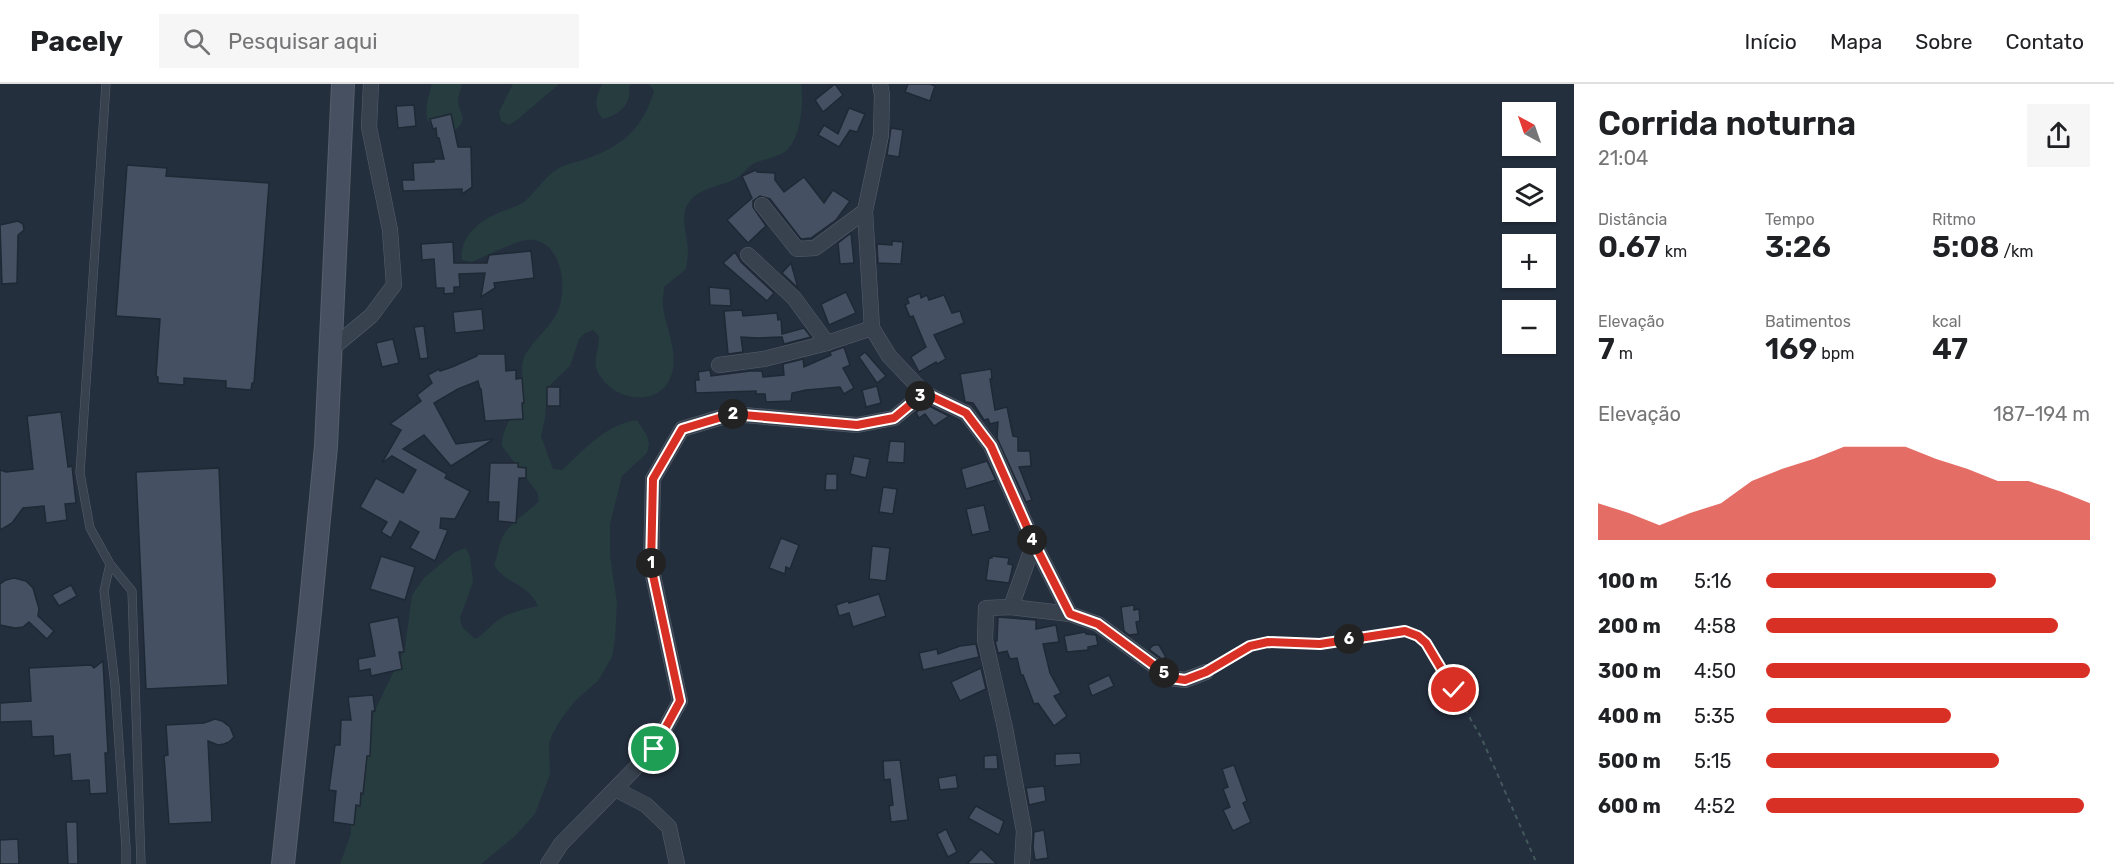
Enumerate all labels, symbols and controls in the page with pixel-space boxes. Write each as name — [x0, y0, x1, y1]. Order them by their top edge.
search box — [159, 14, 579, 68]
text: Pacely — [30, 25, 123, 58]
icon: search — [180, 25, 213, 58]
text: Pesquisar aqui — [228, 28, 378, 55]
text: Início — [1745, 29, 1797, 54]
text: Mapa — [1830, 29, 1882, 54]
text: Sobre — [1915, 29, 1972, 54]
text: Contato — [2005, 29, 2084, 54]
north arrow — [1502, 102, 1556, 156]
map controls — [1502, 102, 1556, 354]
text: Corrida noturna — [1598, 104, 1856, 143]
button: share — [2027, 104, 2090, 167]
text: 21:04 — [1598, 146, 1649, 170]
button: layers — [1502, 168, 1556, 222]
text: Distância — [1598, 210, 1667, 229]
text: Tempo — [1765, 210, 1815, 229]
text: Ritmo — [1932, 210, 1976, 229]
text: 0.67 — [1598, 229, 1661, 265]
text: 3:26 — [1765, 229, 1831, 265]
text: 5:08 — [1932, 229, 1999, 265]
button: + — [1502, 234, 1556, 288]
text: km — [1661, 242, 1687, 261]
text: /km — [1999, 242, 2034, 261]
button: − — [1502, 300, 1556, 354]
text: Elevação — [1598, 312, 1664, 331]
text: Batimentos — [1765, 312, 1851, 331]
text: kcal — [1932, 312, 1961, 331]
text: 7 — [1598, 331, 1615, 367]
text: 169 — [1765, 331, 1817, 367]
text: 47 — [1932, 331, 1968, 367]
text: m — [1615, 344, 1633, 363]
text: bpm — [1817, 344, 1855, 363]
pin: 3 — [905, 381, 935, 411]
text: 3 — [915, 386, 925, 405]
pin: 2 — [718, 399, 748, 429]
text: Elevação — [1598, 402, 1681, 426]
text: 187–194 m — [1993, 402, 2090, 426]
text: 2 — [728, 404, 738, 423]
pin: 4 — [1017, 525, 1047, 555]
text: 4 — [1027, 530, 1037, 549]
pin: 1 — [636, 548, 666, 578]
text: 1 — [647, 553, 655, 572]
text: 100 m — [1598, 569, 1658, 593]
text: 5:16 — [1694, 569, 1732, 593]
text: 200 m — [1598, 614, 1661, 638]
text: 4:58 — [1694, 614, 1736, 638]
pin: 6 — [1334, 624, 1364, 654]
text: 6 — [1344, 629, 1354, 648]
pin: 5 — [1149, 658, 1179, 688]
text: 300 m — [1598, 659, 1661, 683]
text: 4:50 — [1694, 659, 1736, 683]
text: 5 — [1159, 663, 1169, 682]
pin — [1428, 664, 1479, 715]
icon: check — [1437, 673, 1470, 706]
text: 400 m — [1598, 704, 1661, 728]
text: 5:35 — [1694, 704, 1735, 728]
pin — [628, 723, 679, 774]
icon: arrive — [637, 732, 670, 765]
text: 500 m — [1598, 749, 1661, 773]
text: 5:15 — [1694, 749, 1731, 773]
text: 600 m — [1598, 794, 1661, 818]
text: 4:52 — [1694, 794, 1735, 818]

